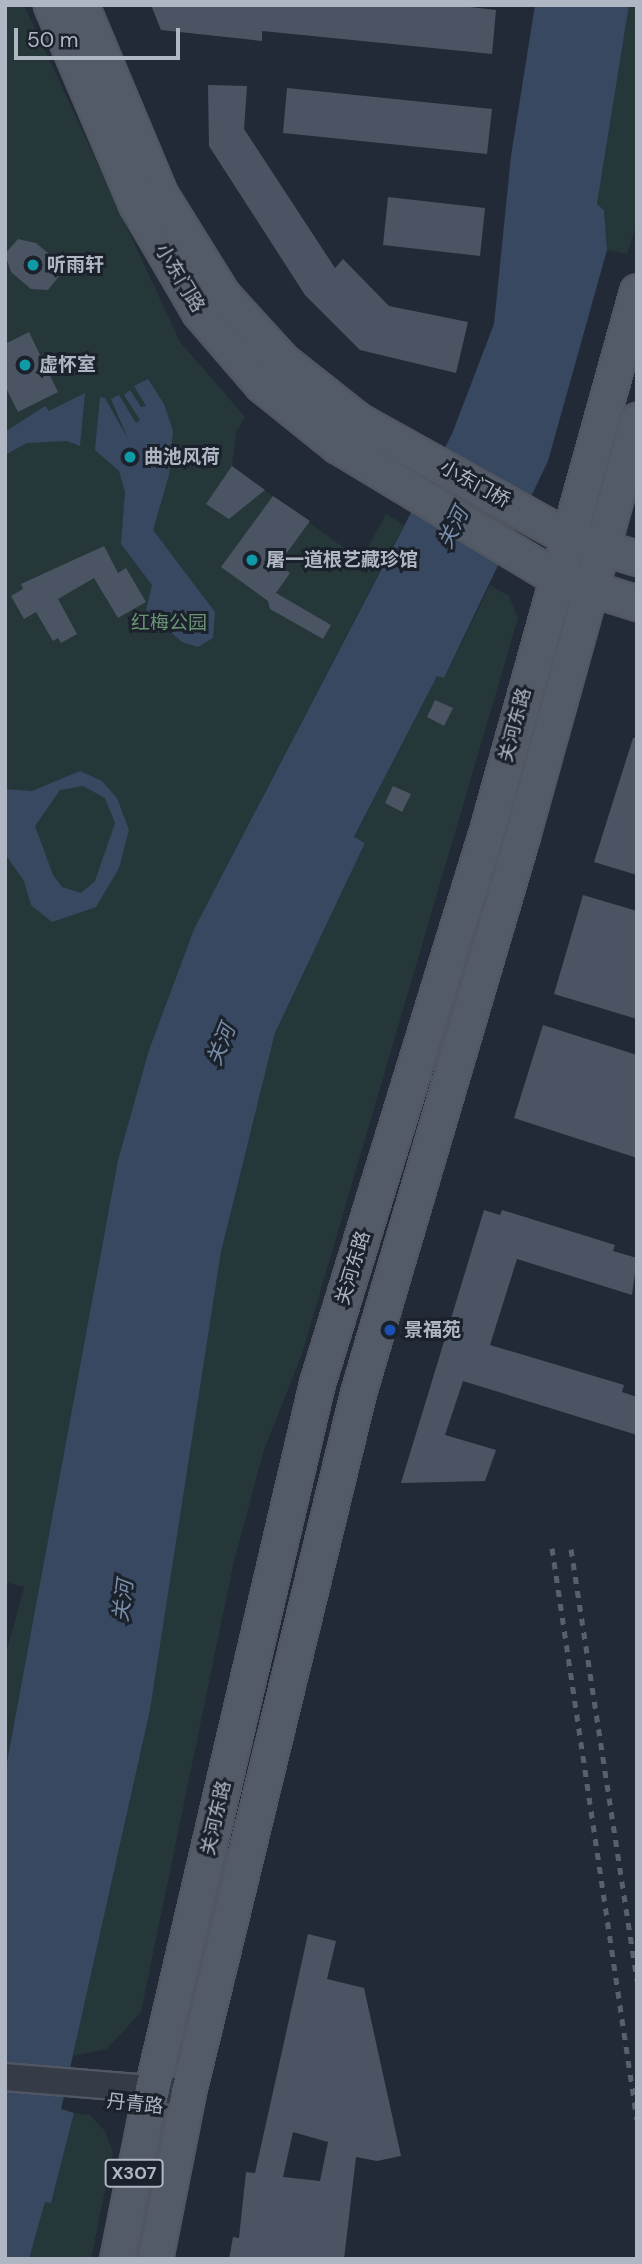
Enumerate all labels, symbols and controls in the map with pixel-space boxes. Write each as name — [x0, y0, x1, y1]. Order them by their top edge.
scale bar — [18, 14, 184, 58]
text: 50 m — [27, 26, 78, 54]
street label: 小东门路 — [151, 240, 209, 316]
place label: 听雨轩 — [47, 254, 104, 276]
marker: 听雨轩 — [25, 257, 41, 273]
place label: 虚怀室 — [39, 354, 96, 376]
marker: 虚怀室 — [17, 357, 33, 373]
place label: 曲池风荷 — [144, 446, 220, 468]
marker: 曲池风荷 — [122, 449, 138, 465]
street label: 小东门桥 — [436, 456, 514, 512]
water label: 关河 — [432, 504, 474, 552]
place label: 屠一道根艺藏珍馆 — [266, 549, 418, 571]
marker: 屠一道根艺藏珍馆 — [244, 552, 260, 568]
park label: 红梅公园 — [131, 612, 207, 634]
street label: 关河东路 — [494, 685, 536, 765]
water label: 关河 — [201, 1021, 241, 1069]
street label: 关河东路 — [331, 1228, 375, 1308]
place label: 景福苑 — [404, 1319, 461, 1341]
marker: 景福苑 — [382, 1322, 398, 1338]
water label: 关河 — [108, 1579, 138, 1623]
street label: 关河东路 — [196, 1778, 236, 1858]
street label: 丹青路 — [105, 2090, 165, 2118]
road number: X307 — [104, 2158, 164, 2188]

